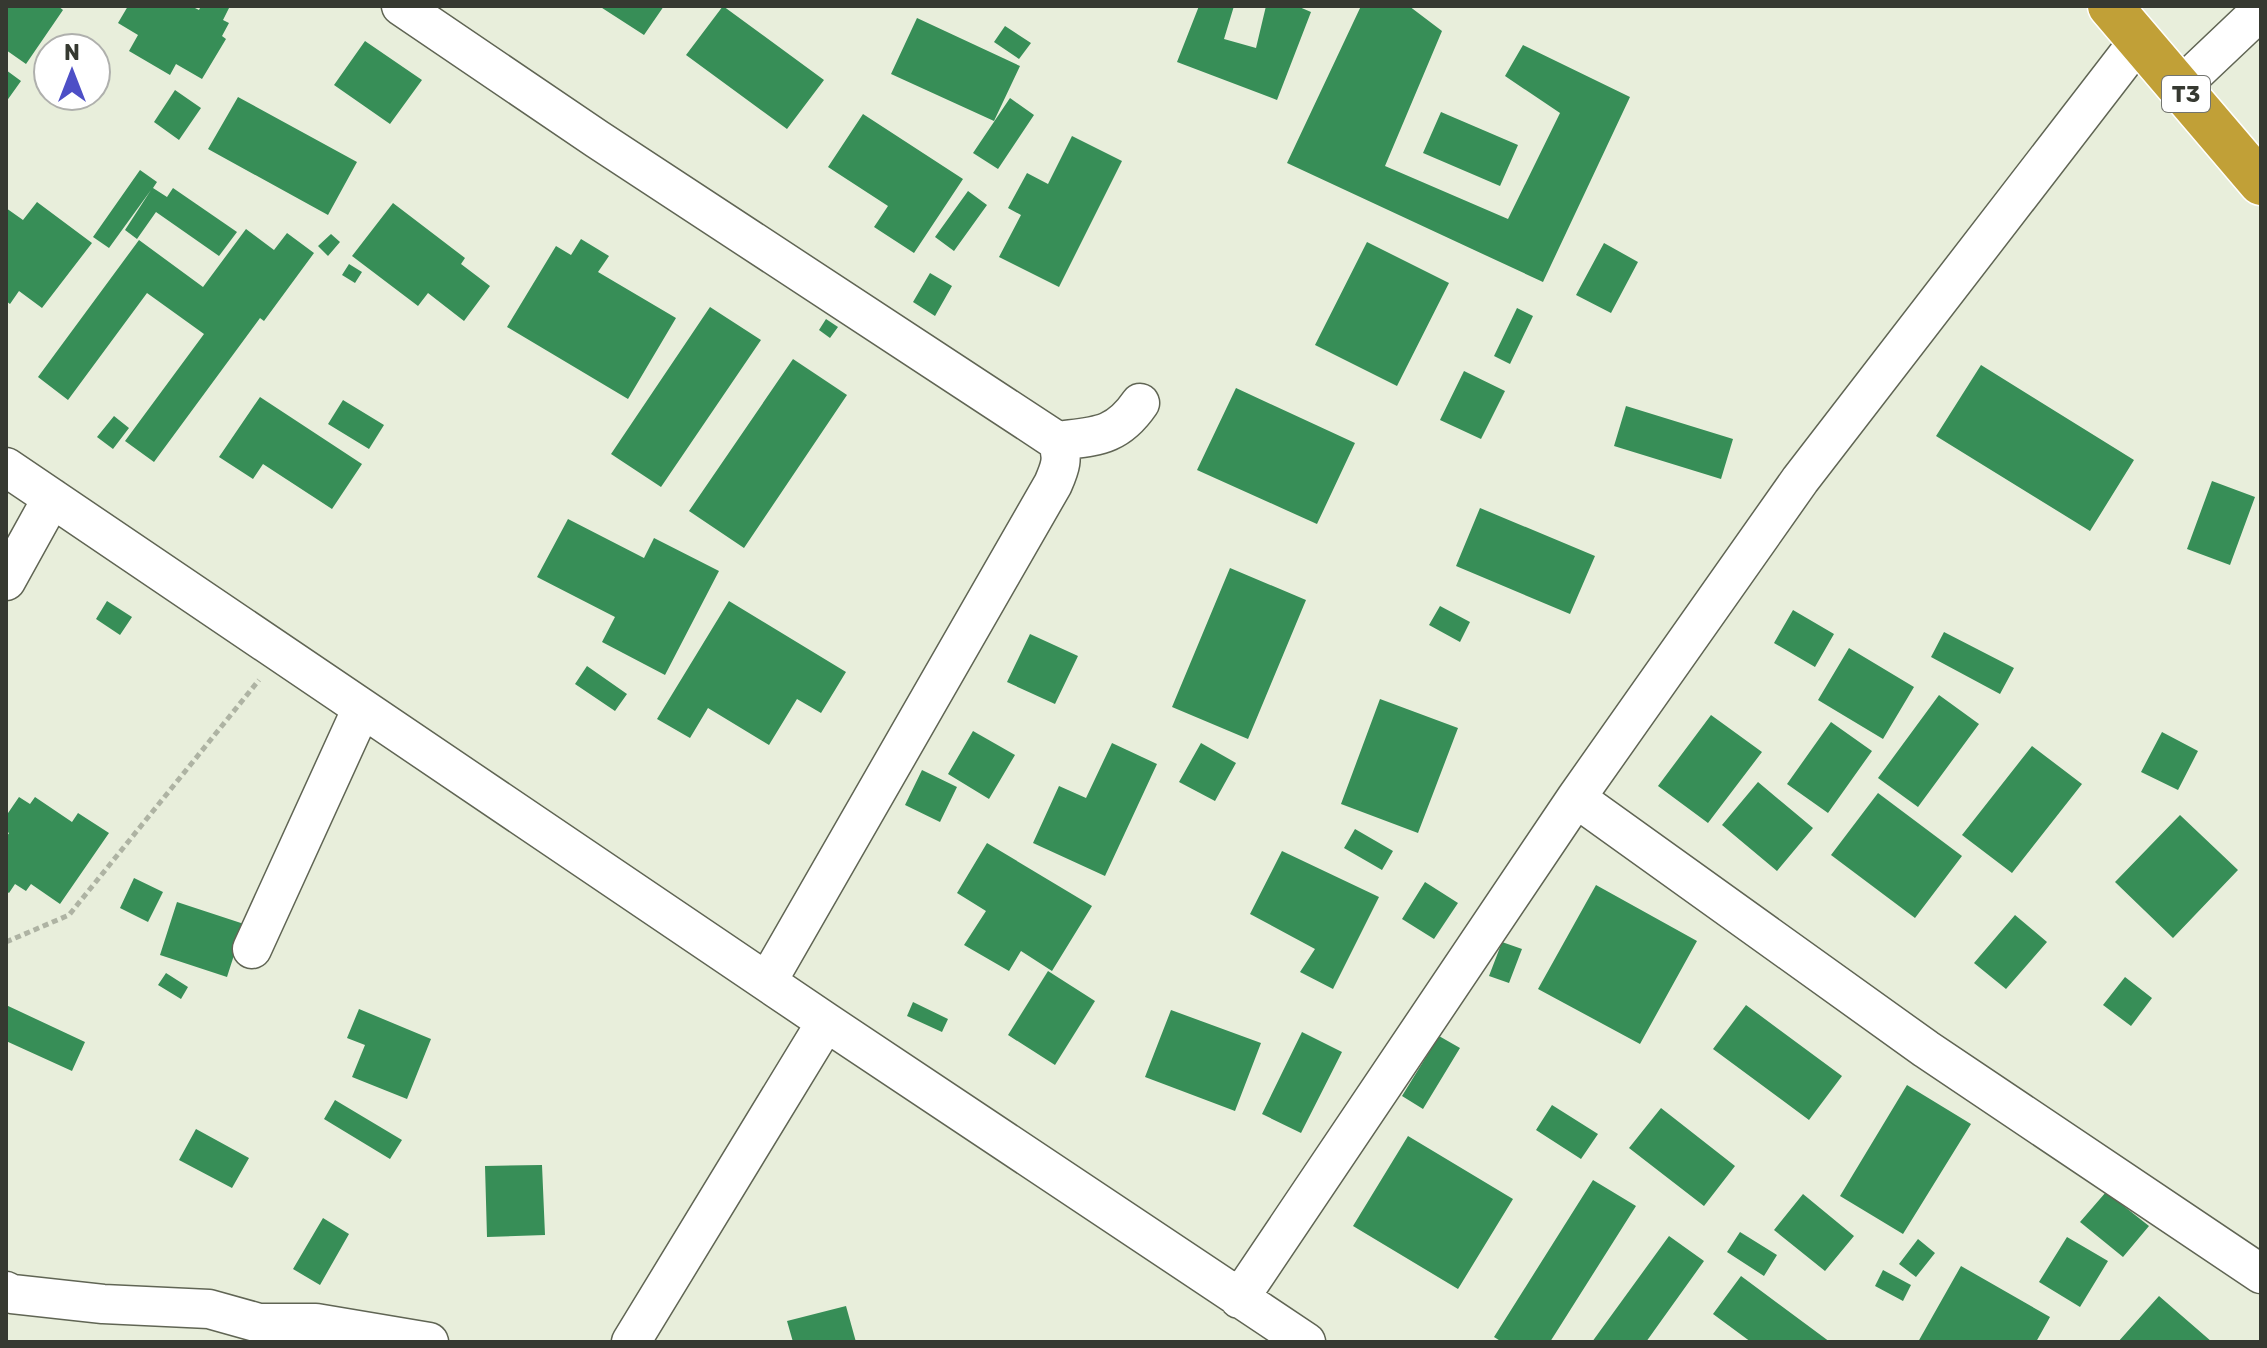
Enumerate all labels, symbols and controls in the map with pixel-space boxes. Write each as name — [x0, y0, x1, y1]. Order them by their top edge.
north arrow — [32, 32, 112, 112]
text: N — [64, 39, 80, 66]
road number: T3 — [2162, 76, 2210, 112]

